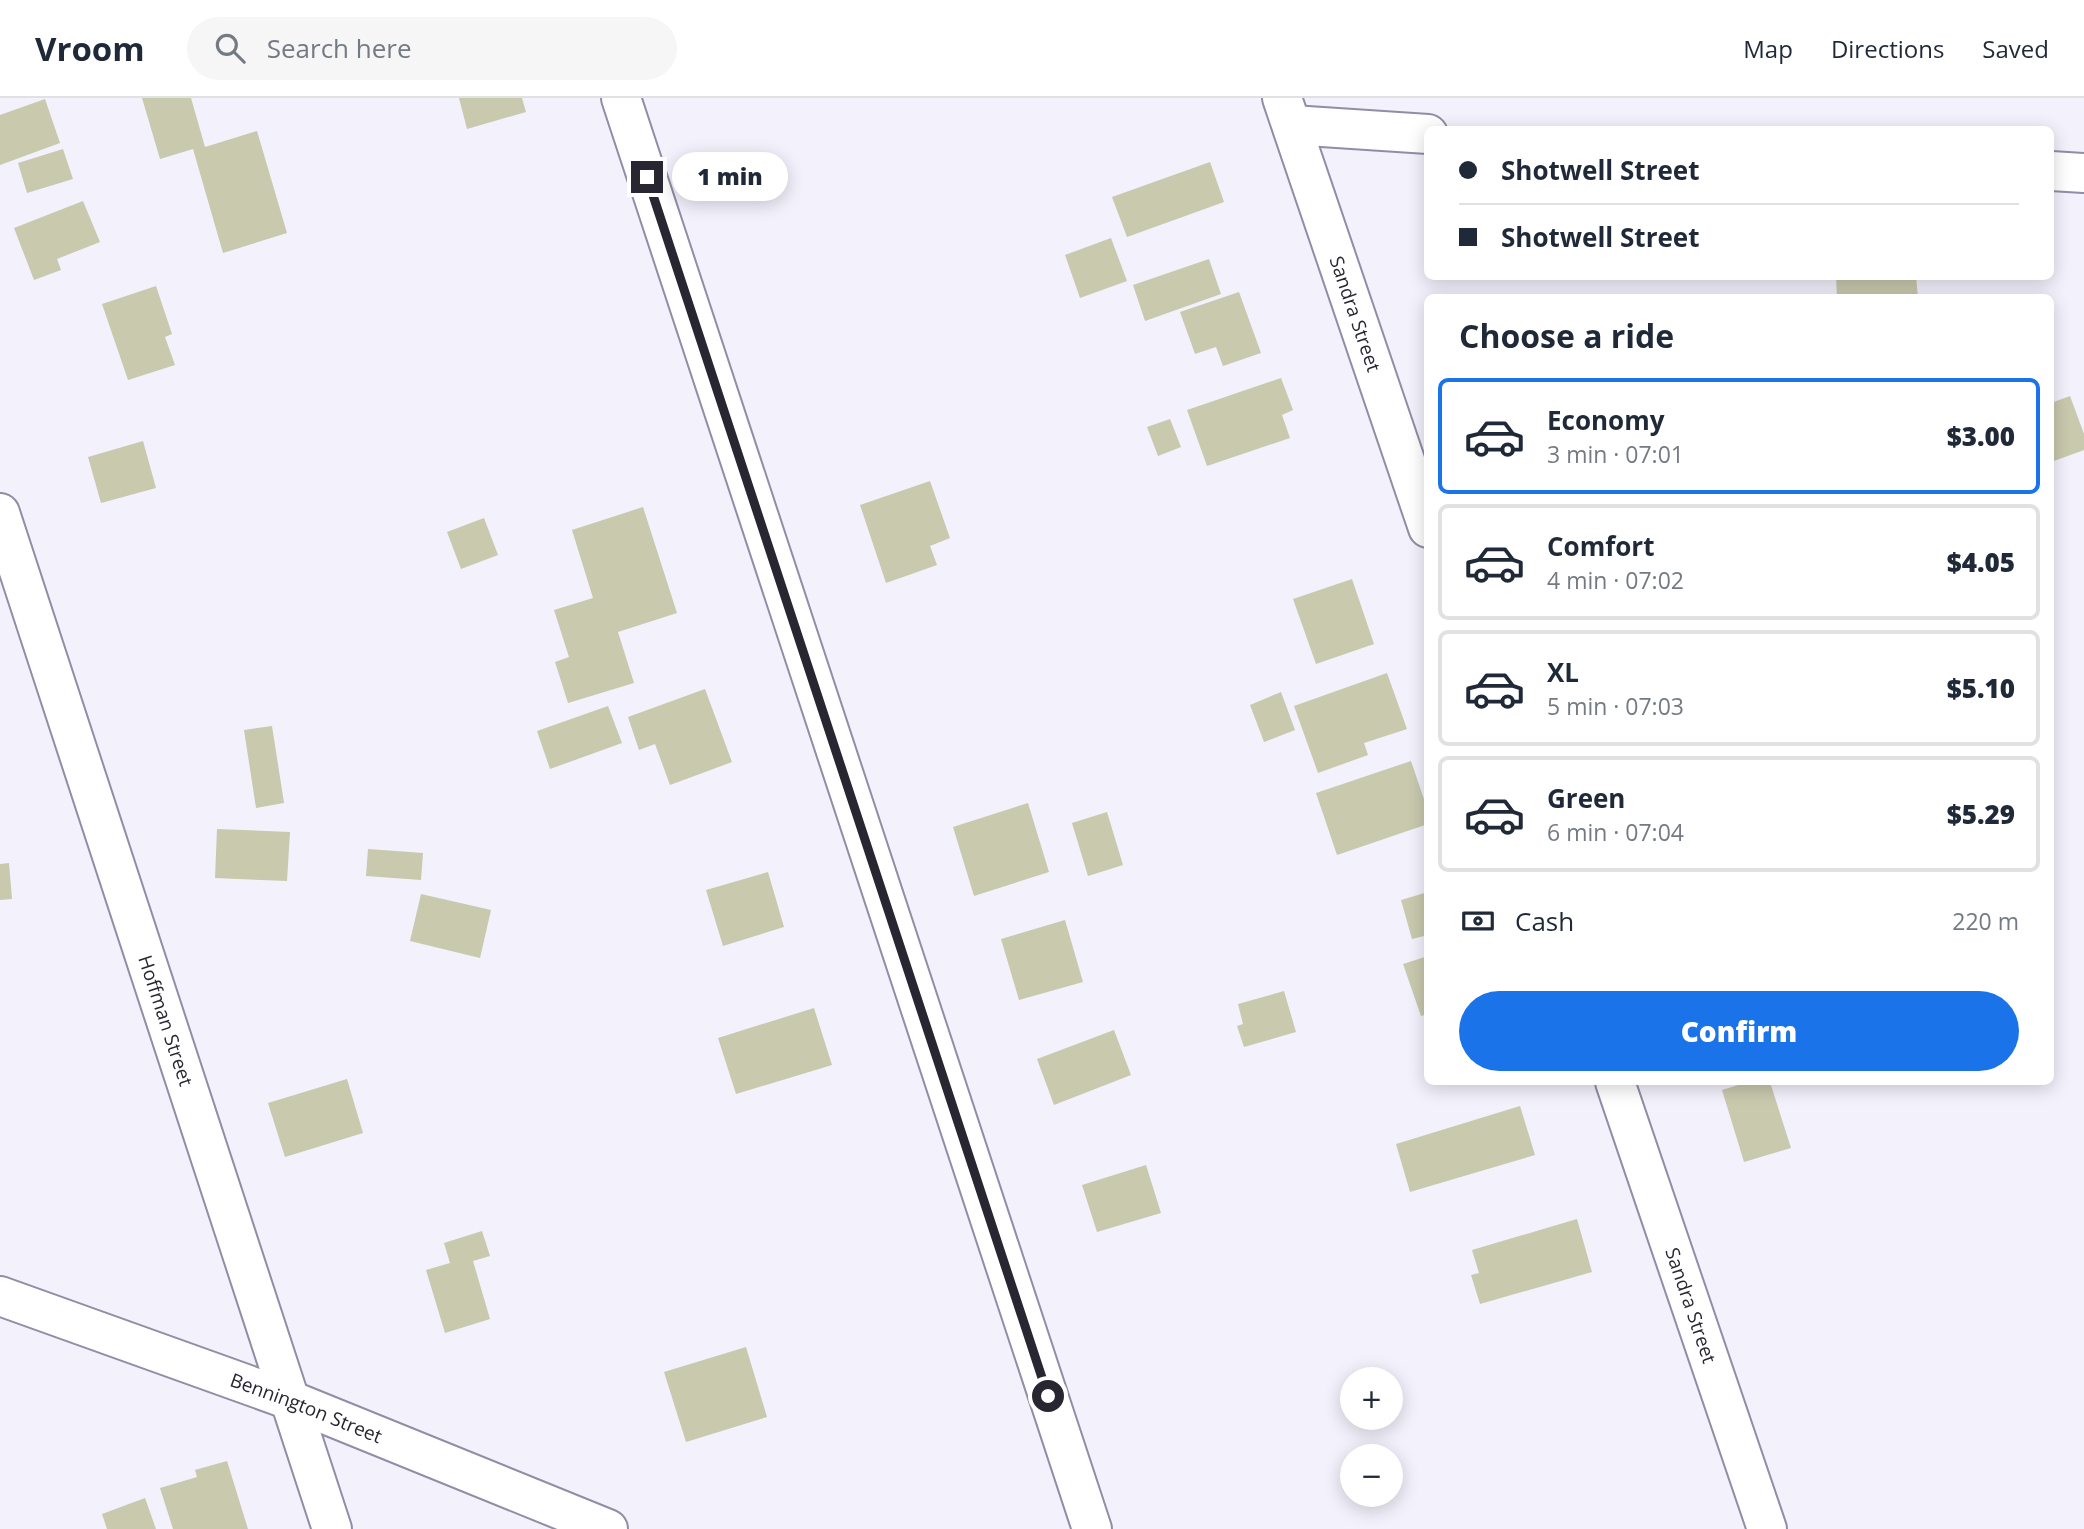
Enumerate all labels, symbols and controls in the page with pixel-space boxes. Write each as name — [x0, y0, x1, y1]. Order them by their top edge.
search box — [187, 17, 677, 80]
text: Vroom — [35, 26, 145, 71]
icon: search — [211, 29, 249, 67]
text: Search here — [267, 30, 412, 66]
text: Map — [1743, 32, 1793, 65]
text: Directions — [1831, 32, 1944, 65]
text: Saved — [1982, 32, 2049, 65]
text: Shotwell Street — [1501, 152, 1699, 188]
callout: 1 min — [672, 153, 787, 202]
text: 1 min — [697, 160, 763, 192]
route end — [631, 161, 663, 193]
text: Shotwell Street — [1501, 219, 1699, 255]
street label: Sandra Street — [1324, 253, 1387, 375]
text: Choose a ride — [1459, 314, 1674, 357]
text: Economy — [1547, 402, 1665, 438]
icon: car — [1463, 405, 1526, 468]
text: $3.00 — [1947, 418, 2015, 454]
text: 3 min · 07:01 — [1547, 438, 1684, 470]
text: Comfort — [1547, 528, 1654, 564]
icon: car — [1463, 531, 1526, 594]
text: $4.05 — [1947, 544, 2015, 580]
text: 4 min · 07:02 — [1547, 564, 1684, 596]
text: XL — [1547, 654, 1579, 690]
icon: car — [1463, 657, 1526, 720]
text: $5.10 — [1947, 670, 2015, 706]
text: 5 min · 07:03 — [1547, 690, 1684, 722]
text: Green — [1547, 780, 1625, 816]
icon: car — [1463, 783, 1526, 846]
text: $5.29 — [1947, 796, 2015, 832]
text: 6 min · 07:04 — [1547, 816, 1684, 848]
icon: cash — [1459, 902, 1497, 940]
text: Cash — [1515, 903, 1574, 939]
text: 220 m — [1952, 905, 2019, 937]
street label: Hoffman Street — [132, 952, 199, 1090]
button: Confirm — [1459, 991, 2019, 1071]
street label: Sandra Street — [1659, 1244, 1723, 1367]
street label: Bennington Street — [227, 1367, 386, 1449]
map controls — [1340, 1367, 1403, 1507]
button: + — [1340, 1367, 1403, 1430]
route start — [1032, 1380, 1064, 1412]
button: − — [1340, 1444, 1403, 1507]

